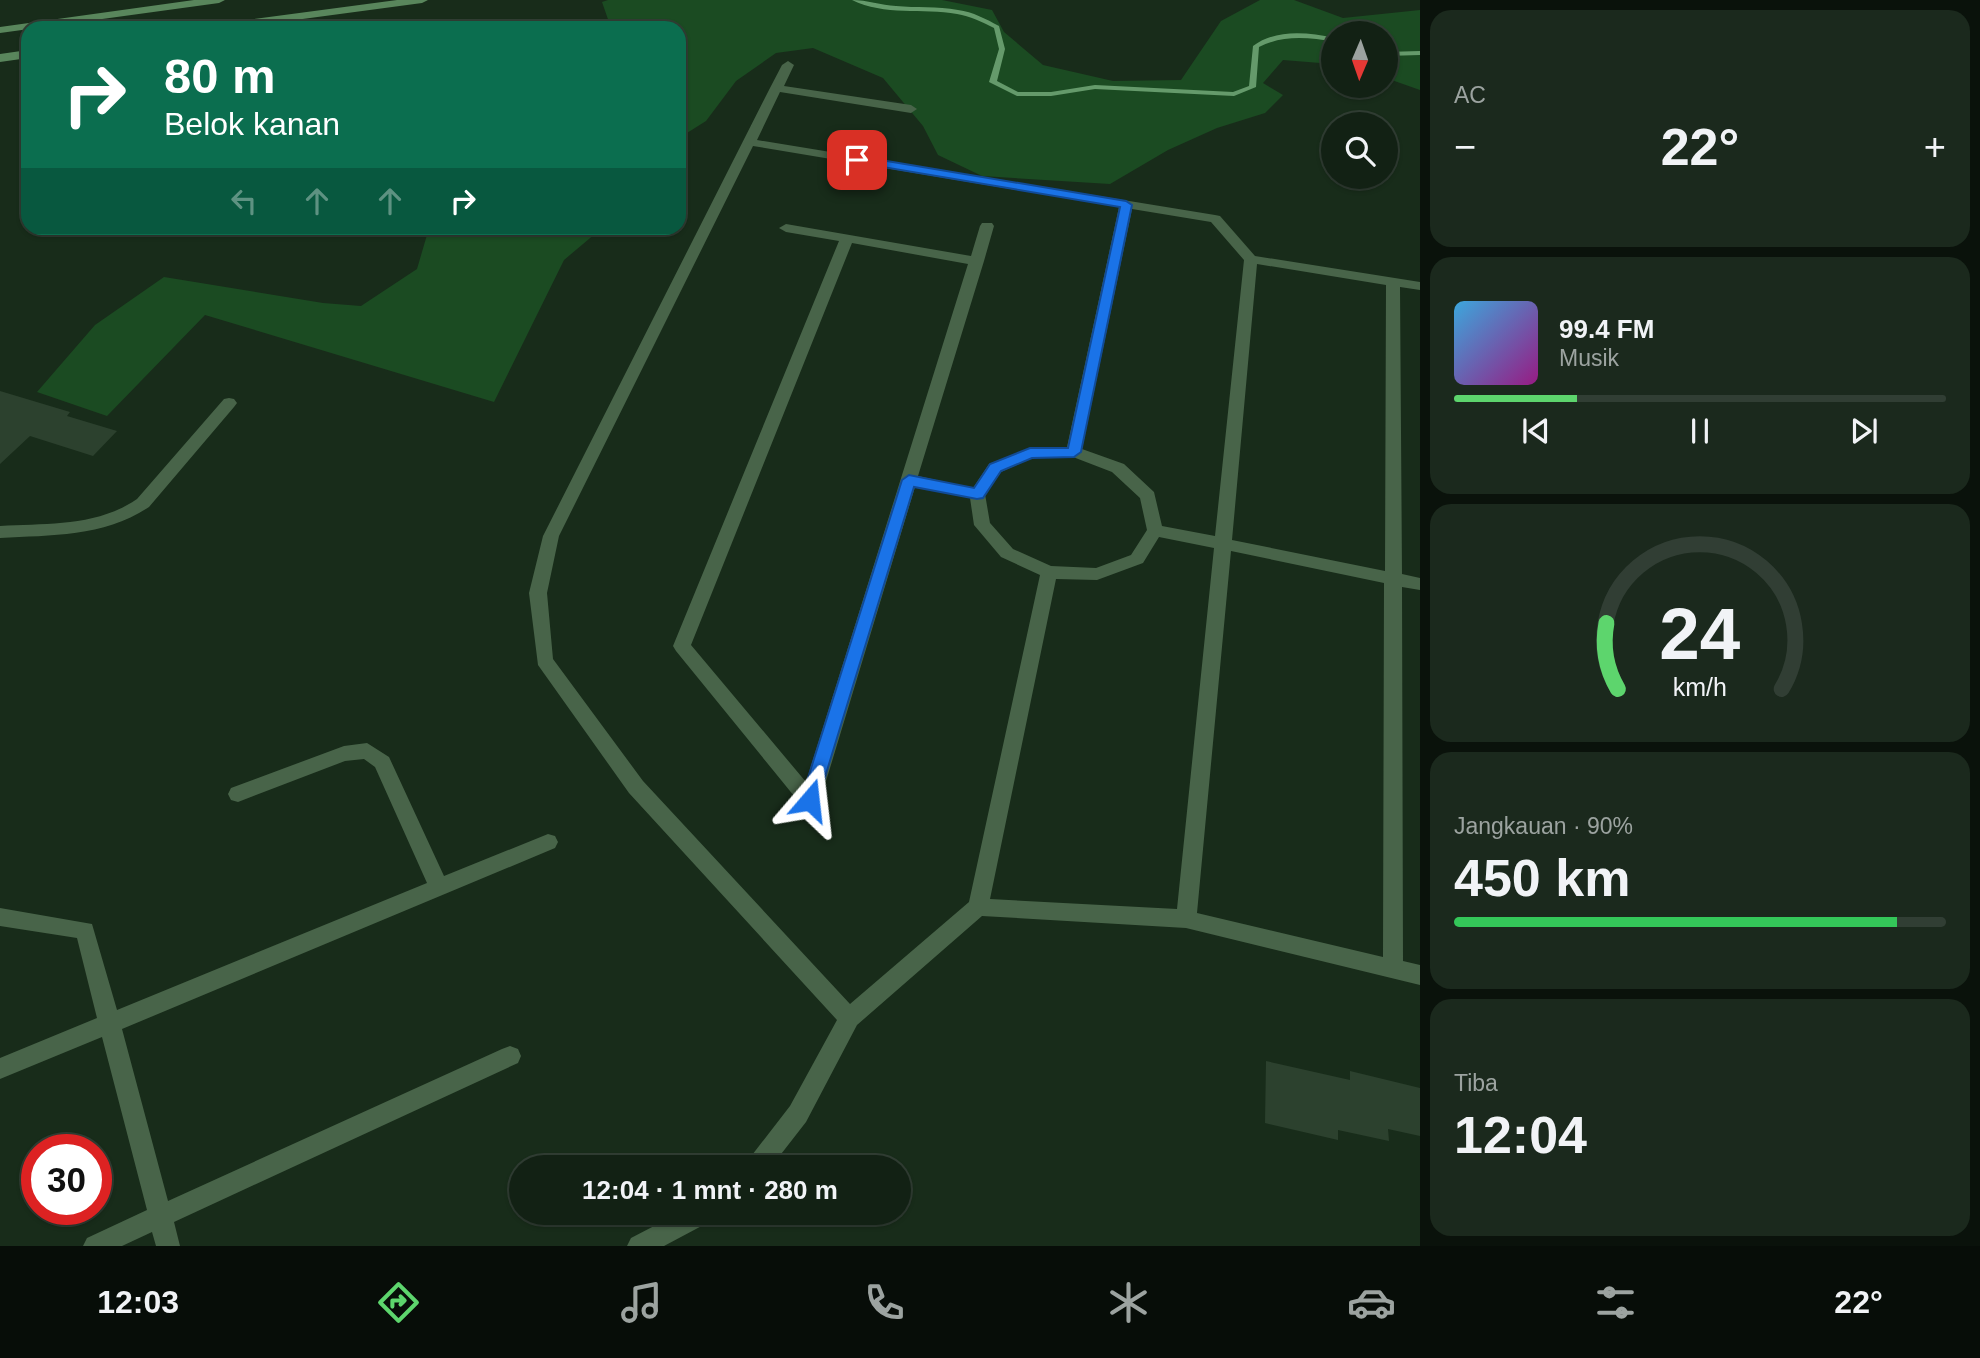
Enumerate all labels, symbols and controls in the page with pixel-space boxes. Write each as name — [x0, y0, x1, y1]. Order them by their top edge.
north arrow — [1321, 21, 1398, 98]
map controls — [1321, 21, 1398, 189]
icon: right — [49, 49, 140, 140]
text: 80 m — [164, 49, 276, 103]
text: AC — [1454, 82, 1486, 108]
text: Belok kanan — [164, 106, 340, 142]
button: search — [1321, 112, 1398, 189]
text: 22° — [1661, 118, 1739, 176]
text: − — [1454, 126, 1476, 168]
text: + — [1924, 126, 1946, 168]
pin — [827, 130, 887, 190]
icon: arrive — [838, 141, 876, 179]
icon: left — [225, 182, 263, 220]
icon: ahead — [298, 182, 336, 220]
icon: ahead — [371, 182, 409, 220]
icon: right — [444, 182, 482, 220]
text: 99.4 FM — [1559, 314, 1654, 344]
text: Musik — [1559, 345, 1619, 371]
icon: previous — [1517, 412, 1555, 450]
icon: pause — [1681, 412, 1719, 450]
icon: next — [1845, 412, 1883, 450]
text: 24 — [1660, 593, 1741, 674]
text: km/h — [1673, 673, 1727, 701]
position arrow — [773, 763, 847, 837]
text: Jangkauan · 90% — [1454, 813, 1633, 839]
text: 450 km — [1454, 849, 1630, 907]
text: Tiba — [1454, 1070, 1498, 1096]
text: 12:04 — [1454, 1106, 1587, 1164]
speed limit sign: 30 — [21, 1134, 112, 1225]
text: 12:04 · 1 mnt · 280 m — [582, 1175, 838, 1205]
icon: directions — [374, 1278, 423, 1327]
icon: music — [617, 1278, 666, 1327]
icon: phone — [860, 1278, 909, 1327]
icon: climate — [1104, 1278, 1153, 1327]
icon: car — [1347, 1278, 1396, 1327]
icon: filters — [1591, 1278, 1640, 1327]
text: 12:03 — [97, 1284, 179, 1320]
text: 22° — [1834, 1284, 1883, 1320]

